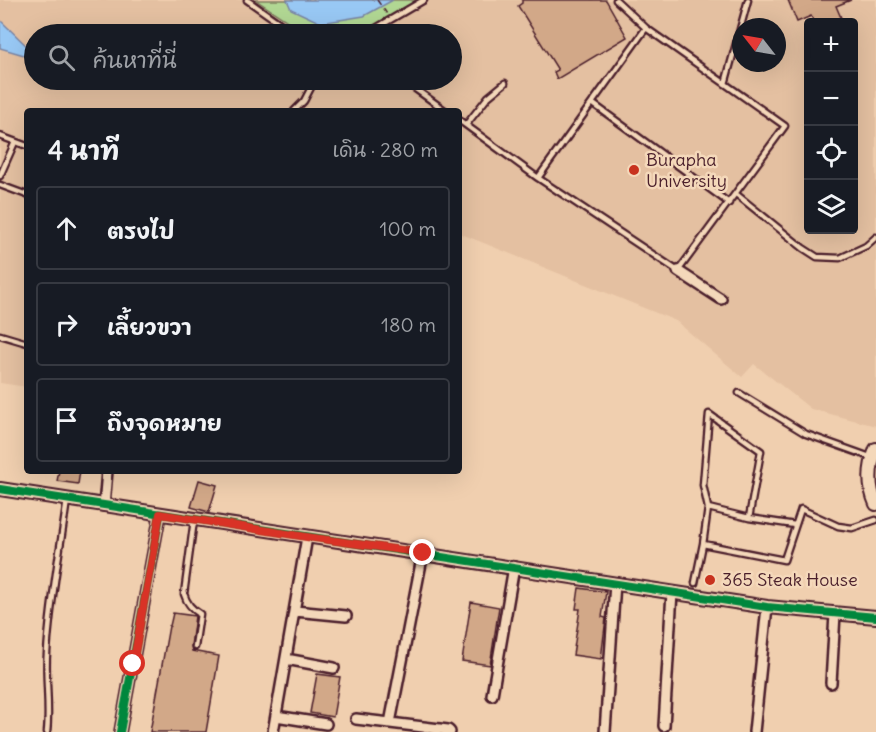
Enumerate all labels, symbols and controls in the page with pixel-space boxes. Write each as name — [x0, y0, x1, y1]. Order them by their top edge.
north arrow — [732, 18, 786, 72]
map controls — [804, 18, 858, 234]
button: + — [804, 18, 858, 72]
search box — [24, 24, 462, 90]
icon: search — [45, 41, 78, 74]
text: ค้นหาที่นี่ — [93, 46, 177, 74]
button: − — [804, 72, 858, 126]
button: locate — [804, 126, 858, 180]
text: 4 นาที — [48, 134, 119, 167]
text: เดิน · 280 m — [333, 137, 438, 162]
place label: Burapha University — [646, 148, 727, 192]
marker: Burapha University — [627, 163, 641, 177]
button: layers — [804, 180, 858, 234]
icon: ahead — [50, 212, 83, 245]
text: 100 m — [379, 216, 436, 241]
text: ตรงไป — [107, 217, 175, 245]
icon: right — [50, 308, 83, 341]
text: 180 m — [381, 312, 436, 337]
text: เลี้ยวขวา — [107, 313, 191, 341]
icon: arrive — [50, 404, 83, 437]
text: ถึงจุดหมาย — [107, 409, 222, 437]
route end — [409, 539, 435, 565]
place label: 365 Steak House — [722, 568, 858, 591]
marker: 365 Steak House — [703, 573, 717, 587]
route start — [119, 650, 145, 676]

